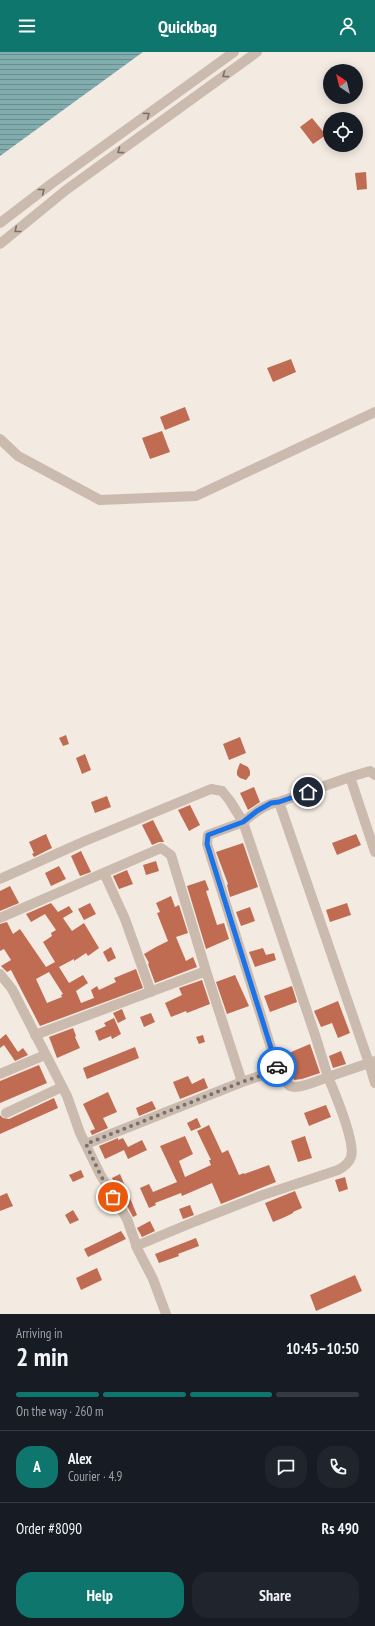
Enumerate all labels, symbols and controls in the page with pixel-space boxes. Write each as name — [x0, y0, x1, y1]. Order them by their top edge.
icon: menu — [16, 15, 38, 37]
text: Quickbag — [158, 15, 217, 38]
icon: person — [337, 15, 359, 37]
north arrow — [323, 64, 363, 104]
map controls — [323, 64, 363, 152]
one-way arrow — [222, 70, 229, 78]
button: locate — [323, 112, 363, 152]
one-way arrow — [143, 113, 150, 120]
one-way arrow — [117, 146, 124, 153]
one-way arrow — [37, 189, 44, 196]
one-way arrow — [14, 226, 21, 233]
pin — [291, 775, 325, 809]
icon: home — [297, 781, 319, 803]
courier — [257, 1047, 297, 1087]
icon: car — [266, 1056, 288, 1078]
pin — [96, 1180, 130, 1214]
icon: bag — [102, 1186, 124, 1208]
text: Arriving in — [16, 1325, 63, 1342]
text: 10:45–10:50 — [286, 1339, 359, 1358]
text: 2 min — [16, 1340, 69, 1373]
text: On the way · 260 m — [16, 1403, 103, 1420]
button: chat — [265, 1446, 307, 1488]
button: phone — [317, 1446, 359, 1488]
text: Alex — [68, 1449, 92, 1468]
text: A — [33, 1457, 41, 1476]
text: Courier · 4.9 — [68, 1468, 122, 1485]
text: Order #8090 — [16, 1519, 82, 1538]
text: Rs 490 — [322, 1519, 359, 1538]
button: Help — [16, 1572, 184, 1618]
button: Share — [192, 1572, 359, 1618]

